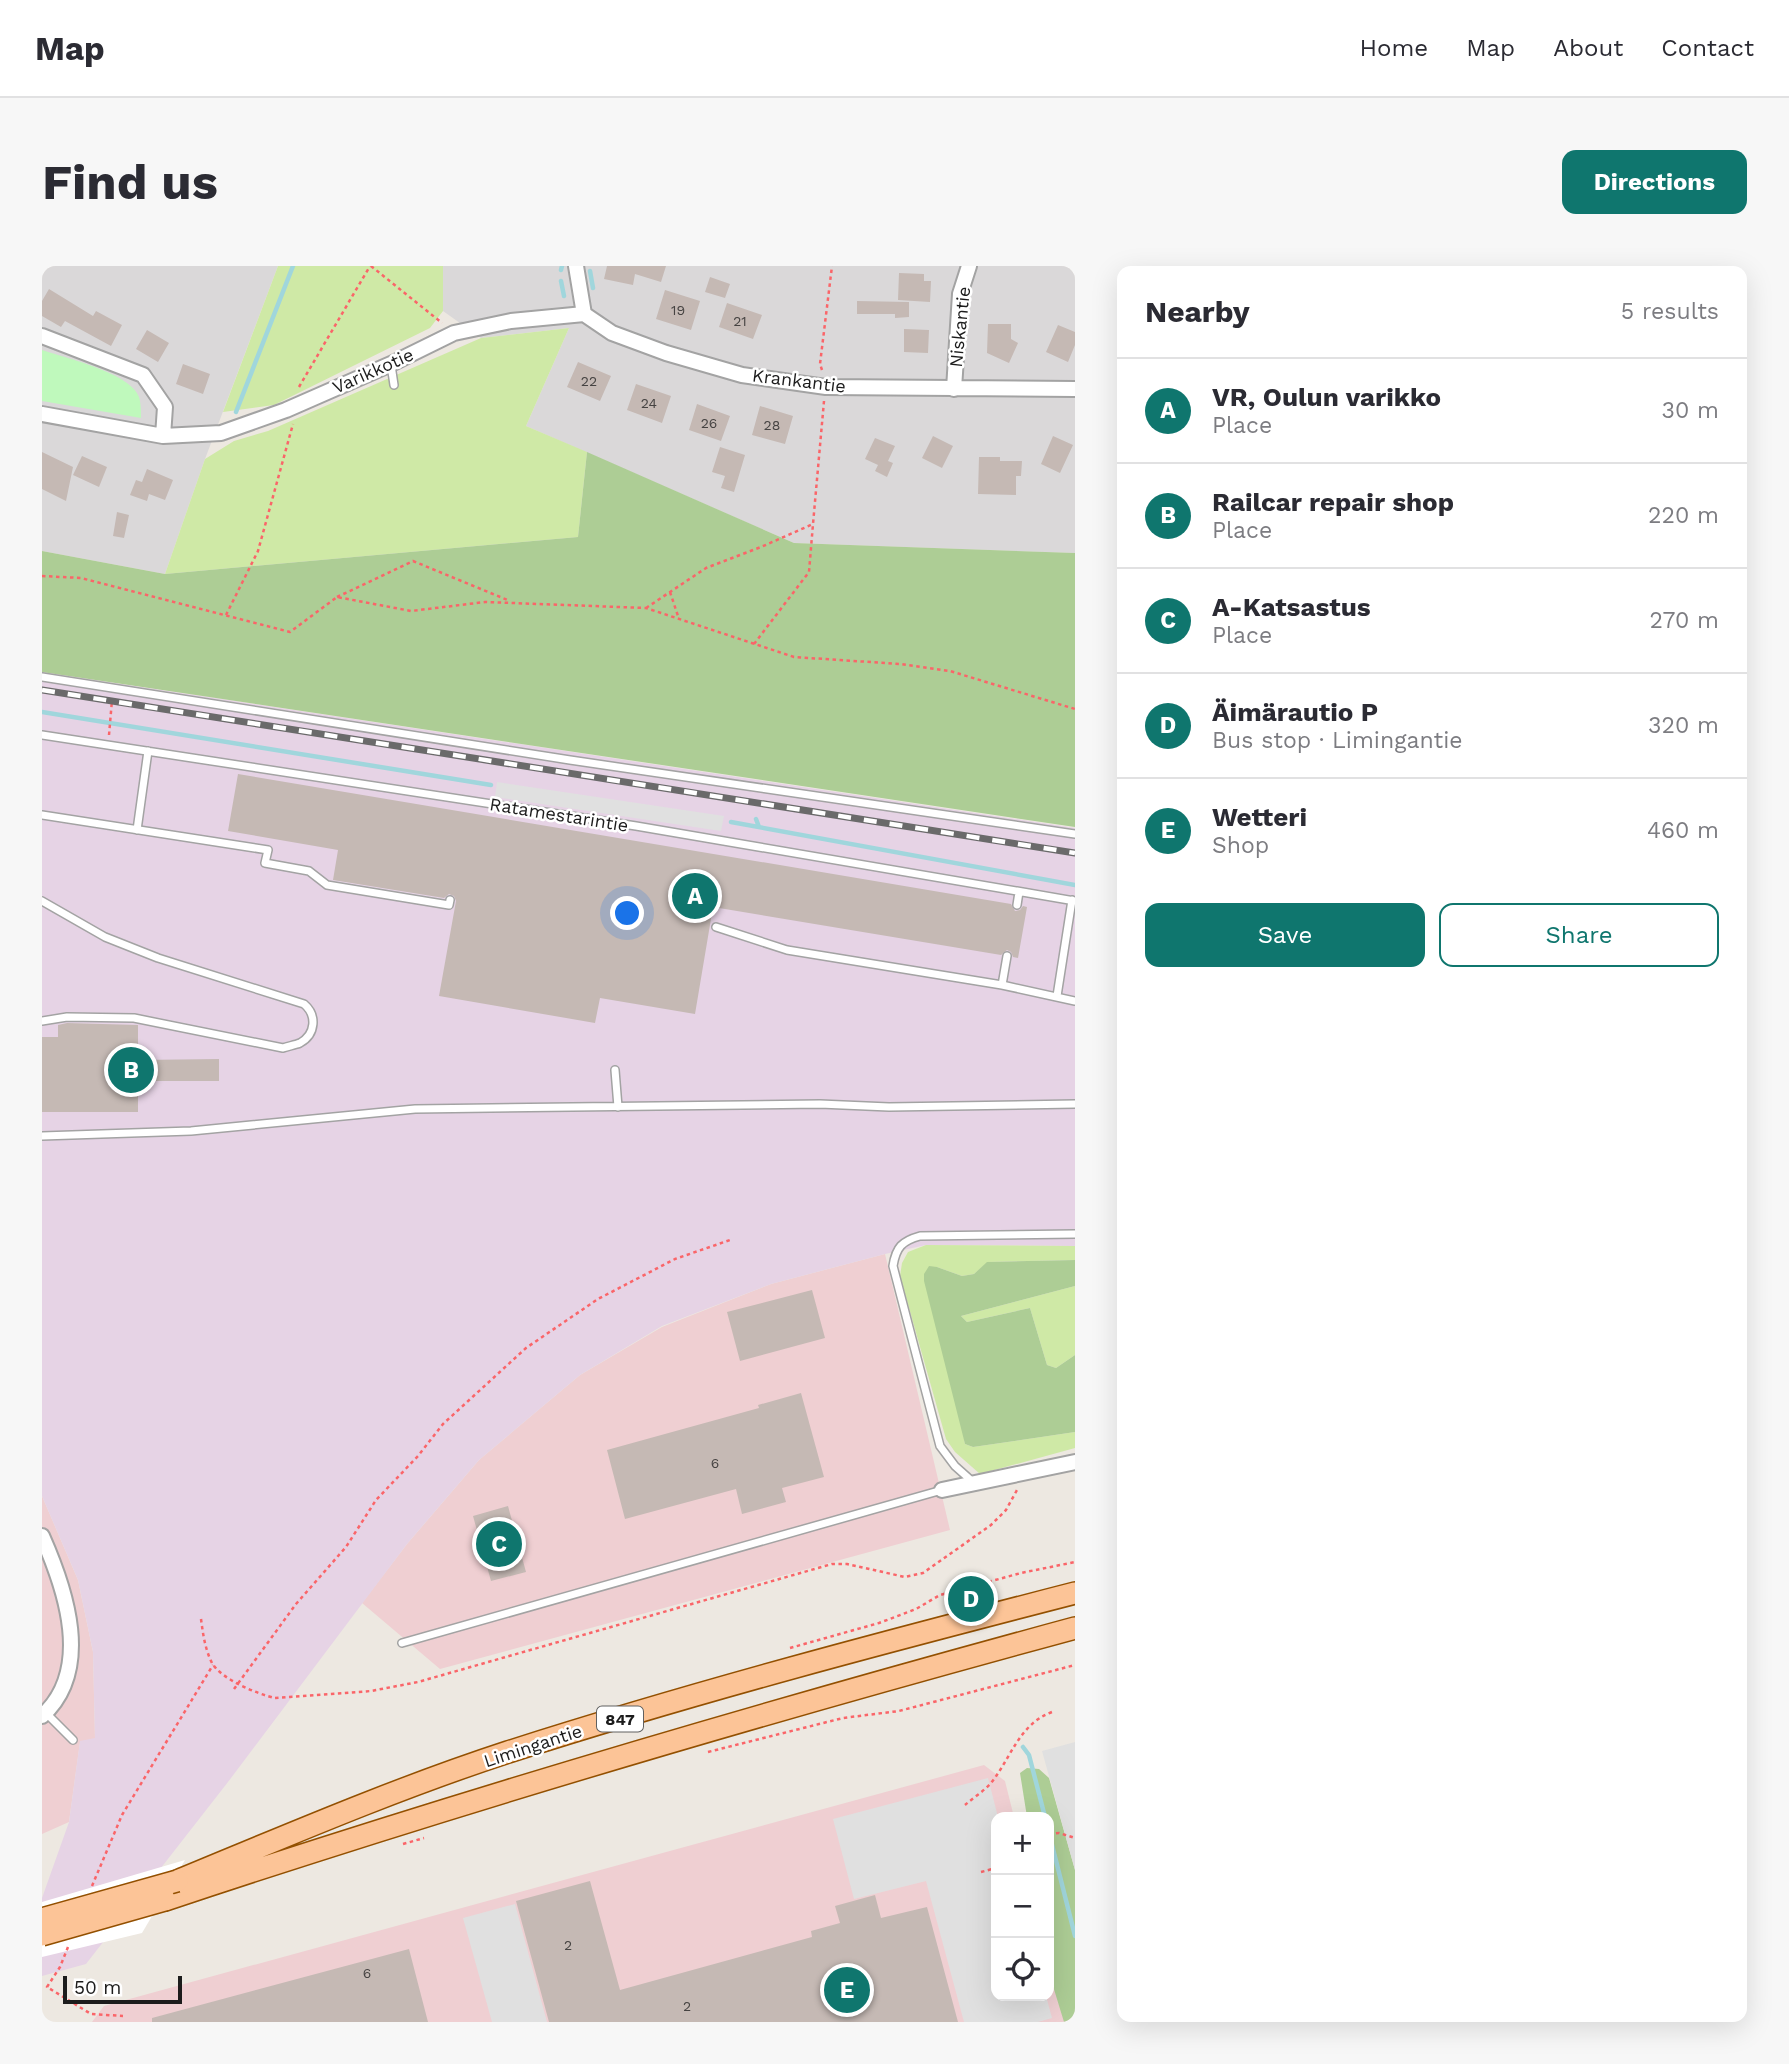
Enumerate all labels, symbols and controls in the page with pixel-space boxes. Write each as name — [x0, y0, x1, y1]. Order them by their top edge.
text: Map — [35, 29, 105, 68]
text: Home — [1360, 34, 1428, 62]
text: Map — [1466, 34, 1515, 62]
text: About — [1553, 34, 1623, 62]
text: Contact — [1661, 34, 1754, 62]
button: Directions — [1562, 150, 1747, 214]
text: Find us — [42, 153, 218, 211]
street label: Niskantie — [945, 285, 974, 369]
text: Nearby — [1145, 294, 1250, 329]
text: 5 results — [1621, 298, 1719, 325]
house number: 19 — [671, 302, 685, 318]
house number: 21 — [733, 313, 747, 329]
street label: Varikkotie — [329, 343, 417, 398]
street label: Krankantie — [751, 364, 847, 397]
house number: 22 — [581, 373, 597, 389]
text: VR, Oulun varikko — [1212, 382, 1441, 412]
house number: 24 — [641, 395, 657, 411]
text: A — [1160, 397, 1176, 424]
text: 30 m — [1662, 397, 1719, 424]
text: Place — [1212, 412, 1272, 439]
house number: 26 — [701, 415, 717, 431]
house number: 28 — [764, 417, 780, 433]
text: Railcar repair shop — [1212, 487, 1454, 517]
text: B — [1160, 502, 1176, 529]
text: 220 m — [1648, 502, 1719, 529]
text: Place — [1212, 517, 1272, 544]
text: A-Katsastus — [1212, 592, 1371, 622]
text: C — [1160, 607, 1176, 634]
text: 270 m — [1650, 607, 1719, 634]
text: Place — [1212, 622, 1272, 649]
text: Äimärautio P — [1212, 697, 1378, 727]
text: D — [1160, 712, 1176, 739]
text: 320 m — [1648, 712, 1719, 739]
text: Bus stop · Limingantie — [1212, 727, 1463, 754]
street label: Ratamestarintie — [488, 793, 630, 836]
text: Wetteri — [1212, 802, 1307, 832]
text: E — [1161, 817, 1175, 844]
text: 460 m — [1647, 817, 1719, 844]
text: Shop — [1212, 832, 1269, 859]
pin: A — [672, 870, 718, 922]
your location — [610, 896, 644, 930]
button: Save — [1145, 903, 1425, 967]
button: Share — [1439, 903, 1719, 967]
pin: B — [108, 1044, 154, 1096]
house number: 6 — [711, 1455, 719, 1471]
pin: C — [476, 1518, 522, 1570]
pin: D — [948, 1573, 994, 1625]
road number: 847 — [597, 1707, 643, 1732]
street label: Limingantie — [481, 1720, 585, 1771]
map controls — [991, 1812, 1054, 2001]
button: + — [991, 1812, 1054, 1875]
button: − — [991, 1875, 1054, 1938]
house number: 2 — [564, 1937, 572, 1953]
button: locate — [991, 1938, 1054, 2001]
pin: E — [824, 1964, 870, 2016]
house number: 6 — [363, 1965, 371, 1981]
scale bar — [63, 1973, 182, 2005]
text: 50 m — [74, 1976, 121, 1999]
house number: 2 — [683, 1998, 691, 2014]

